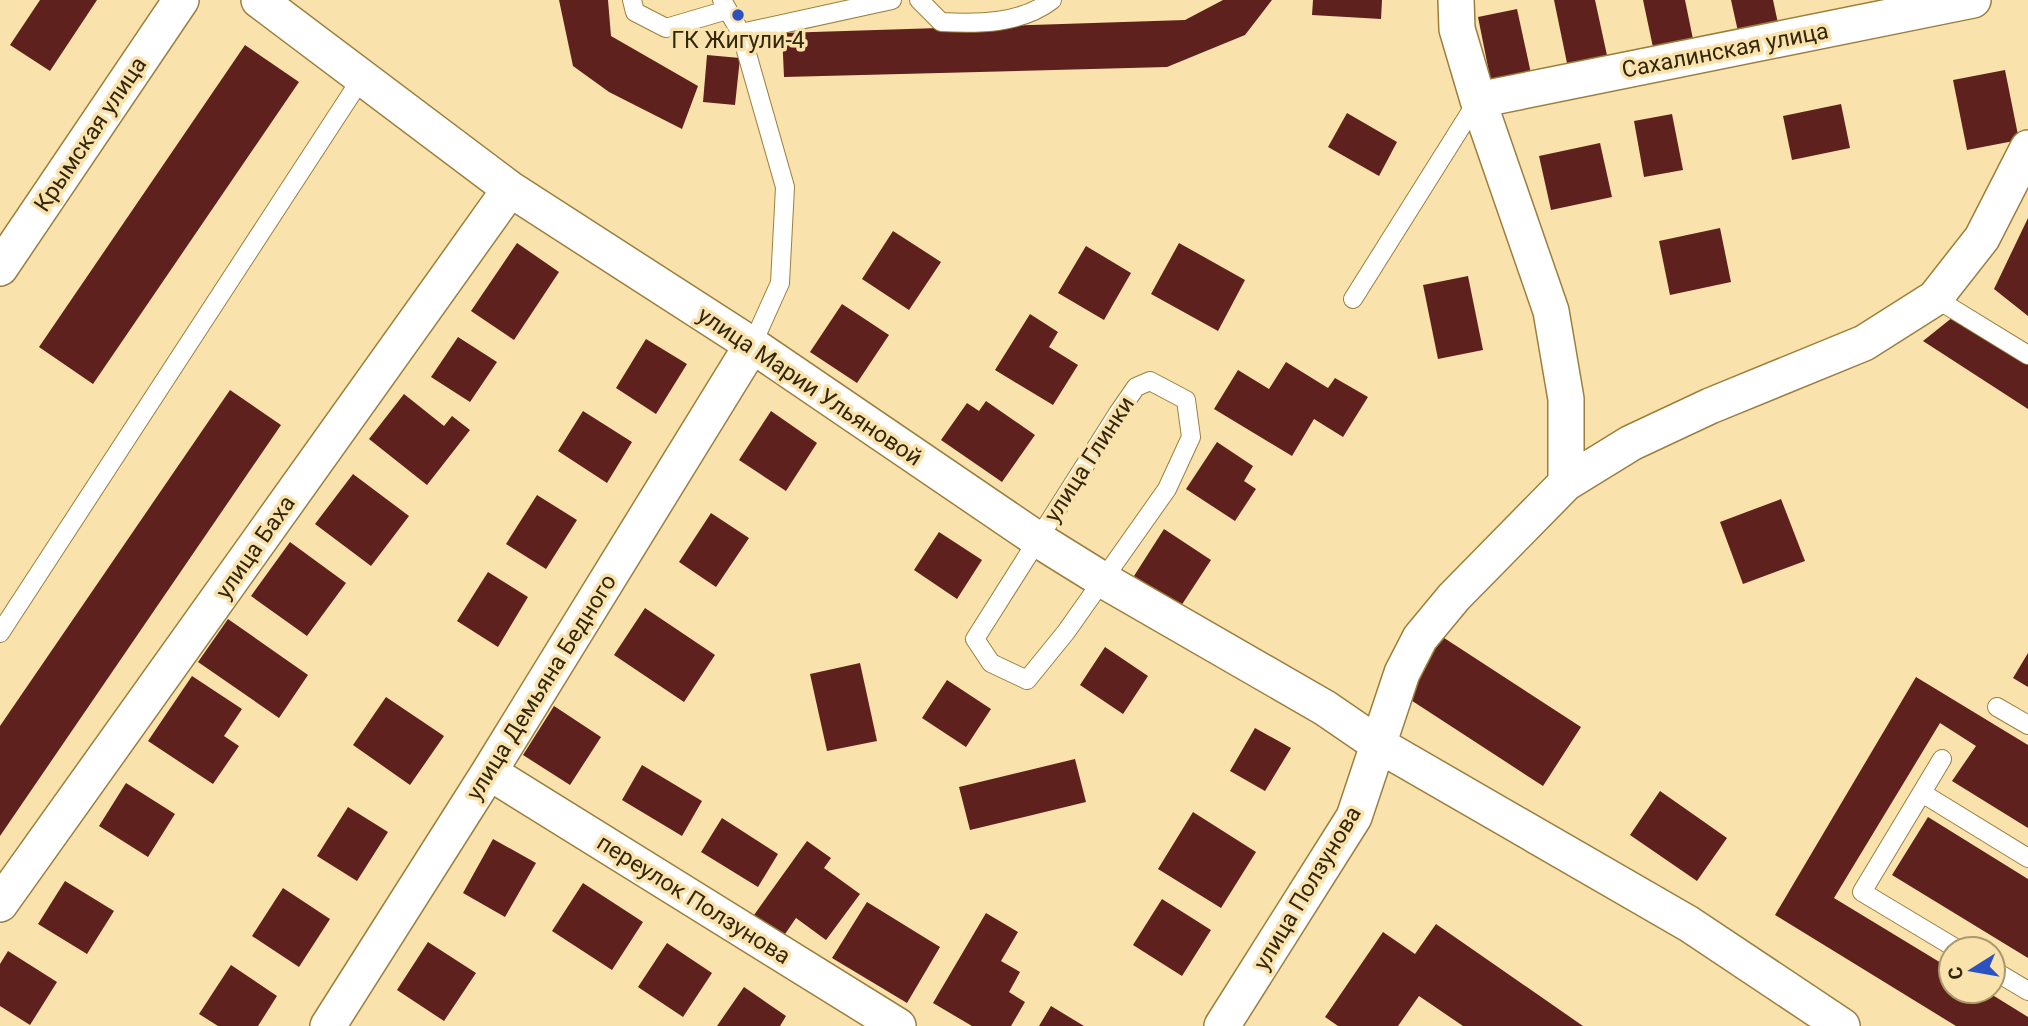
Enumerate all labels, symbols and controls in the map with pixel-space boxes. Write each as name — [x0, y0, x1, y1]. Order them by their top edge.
marker: ГК Жигули-4 — [730, 7, 746, 23]
street label: Сахалинская улица — [1620, 17, 1831, 84]
place label: ГК Жигули-4 — [671, 27, 805, 54]
street label: Крымская улица — [29, 52, 152, 217]
street label: улица Марии Ульяновой — [692, 301, 927, 472]
street label: улица Глинки — [1039, 391, 1140, 527]
street label: улица Баха — [210, 490, 301, 604]
street label: улица Демьяна Бедного — [461, 569, 622, 805]
street label: улица Ползунова — [1248, 802, 1367, 975]
street label: переулок Ползунова — [592, 829, 795, 970]
north arrow — [1937, 935, 2007, 1005]
text: С — [1943, 965, 1968, 981]

